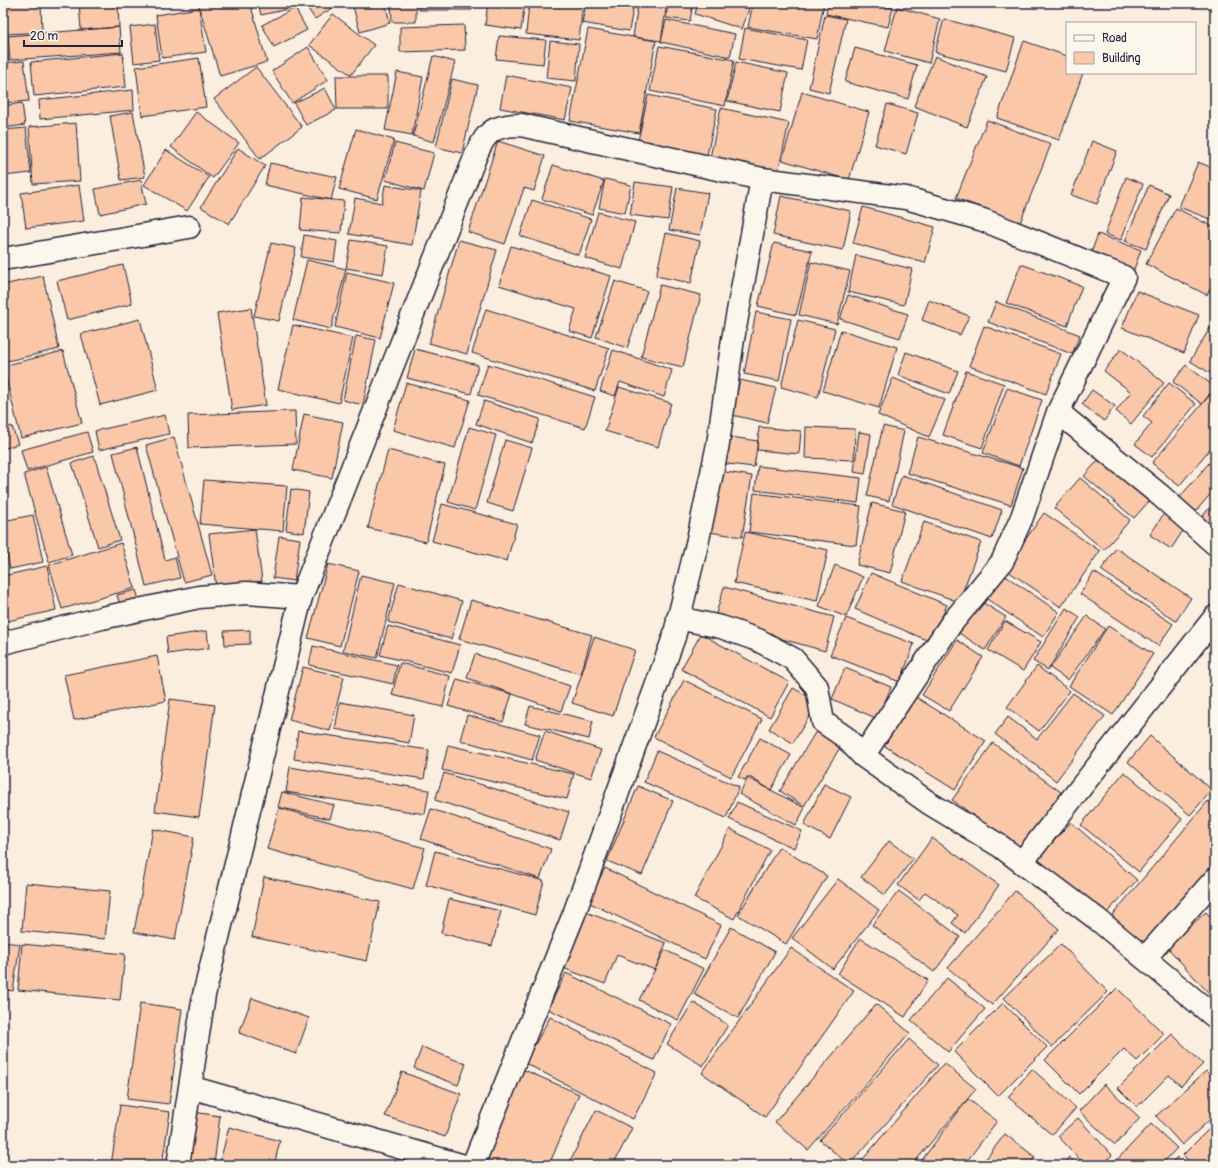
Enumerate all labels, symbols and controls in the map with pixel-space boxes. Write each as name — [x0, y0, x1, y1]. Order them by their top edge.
scale bar — [24, 22, 122, 48]
legend — [1066, 22, 1196, 74]
text: 20 m — [30, 29, 59, 44]
text: Road — [1102, 31, 1127, 46]
text: Building — [1102, 51, 1141, 66]

